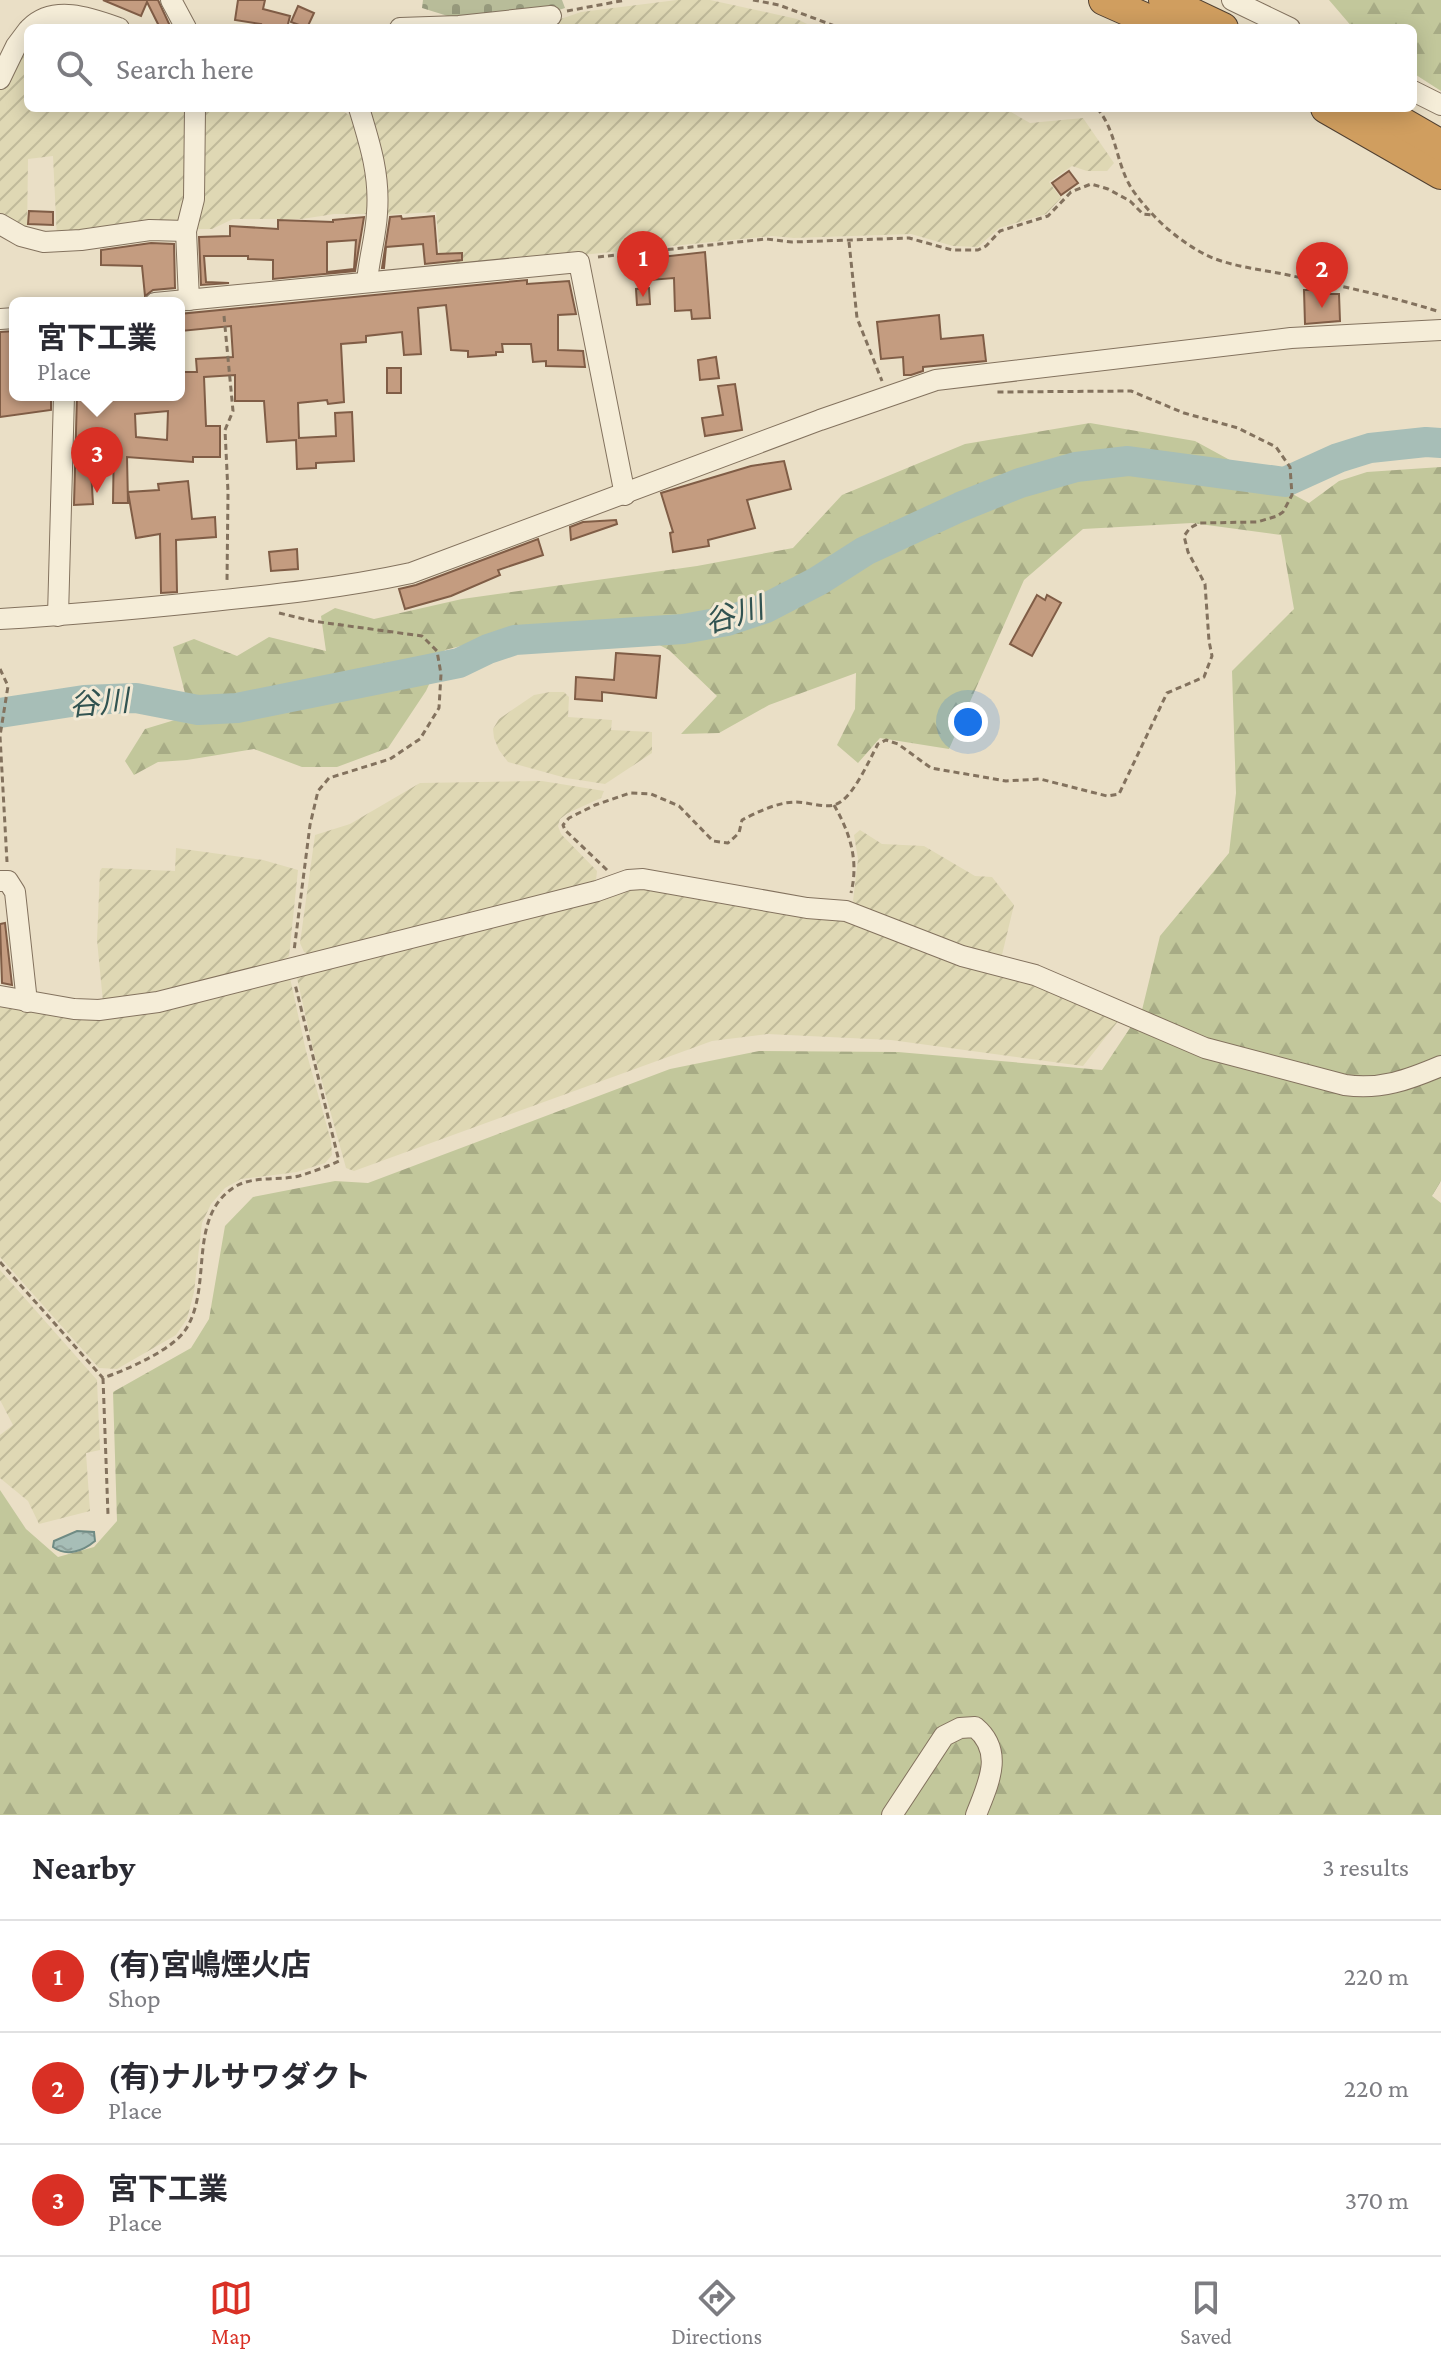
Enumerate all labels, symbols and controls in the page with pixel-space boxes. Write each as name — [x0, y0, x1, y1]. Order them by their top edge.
search box — [24, 24, 1417, 112]
icon: search — [52, 46, 96, 90]
text: Search here — [116, 52, 254, 85]
pin: 1 — [617, 231, 669, 297]
pin: 2 — [1296, 242, 1348, 308]
popup — [9, 297, 185, 401]
text: 宮下工業 — [37, 321, 157, 354]
text: Place — [37, 357, 91, 386]
pin: 3 — [71, 427, 123, 493]
water label: 谷川 — [700, 590, 770, 639]
water label: 谷川 — [68, 683, 133, 722]
your location — [948, 702, 988, 742]
text: Nearby — [32, 1849, 135, 1886]
text: 3 results — [1322, 1853, 1409, 1882]
text: (有)宮嶋煙火店 — [108, 1948, 311, 1981]
text: 1 — [53, 1962, 63, 1991]
text: 220 m — [1344, 1962, 1409, 1991]
text: Shop — [108, 1984, 161, 2013]
text: (有)ナルサワダクト — [108, 2060, 371, 2093]
text: 2 — [51, 2074, 65, 2103]
text: 220 m — [1344, 2074, 1409, 2103]
text: Place — [108, 2096, 162, 2125]
text: 宮下工業 — [108, 2172, 228, 2205]
text: 3 — [52, 2186, 64, 2215]
text: 370 m — [1345, 2186, 1409, 2215]
text: Place — [108, 2208, 162, 2237]
tab: Map — [209, 2276, 253, 2349]
tab: Directions — [671, 2276, 762, 2349]
tab: Saved — [1180, 2276, 1232, 2349]

